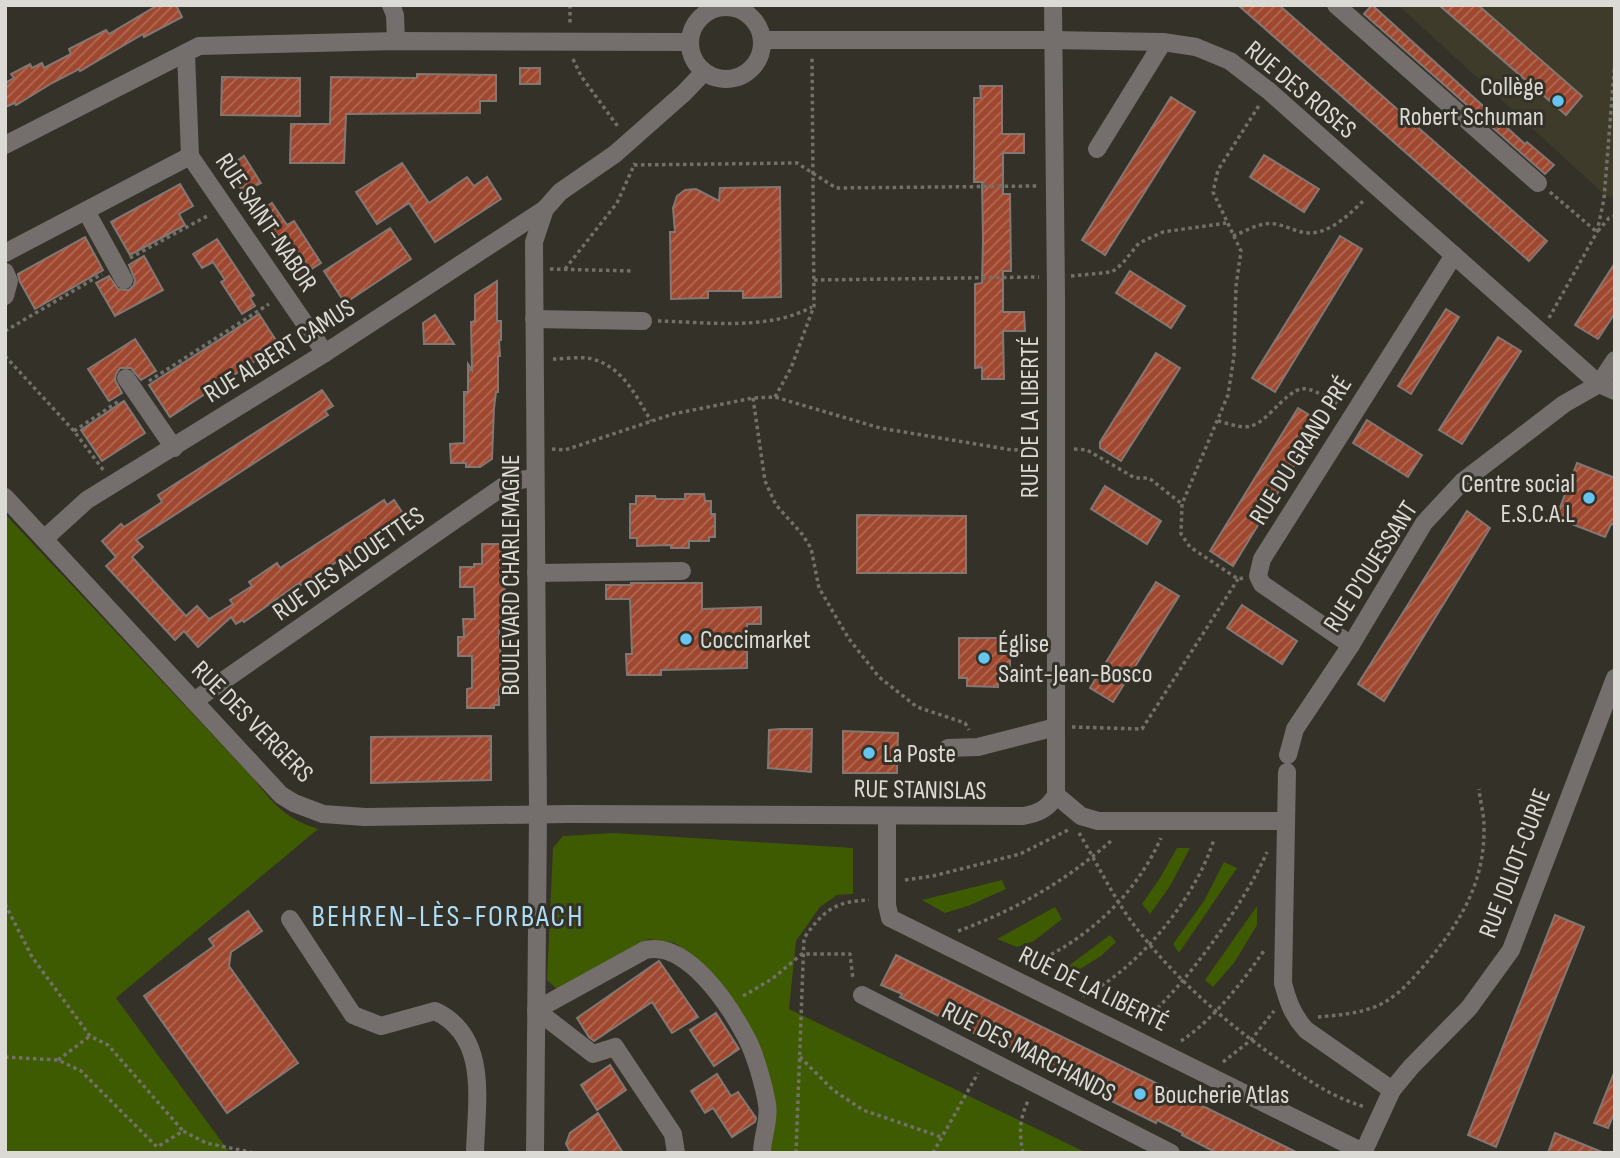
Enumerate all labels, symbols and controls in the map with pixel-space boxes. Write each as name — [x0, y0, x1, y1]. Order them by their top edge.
street label: RUE DES ROSES — [1238, 35, 1362, 146]
place label: Collège Robert Schuman — [1399, 72, 1544, 133]
marker: Collège Robert Schuman — [1550, 93, 1566, 109]
street label: RUE SAINT-NABOR — [208, 148, 323, 298]
street label: RUE ALBERT CAMUS — [199, 293, 361, 410]
street label: RUE DE LA LIBERTÉ — [1015, 336, 1046, 498]
street label: RUE DU GRAND PRÉ — [1243, 371, 1359, 531]
street label: BOULEVARD CHARLEMAGNE — [496, 454, 527, 696]
place label: Centre social E.S.C.A.L — [1461, 469, 1575, 530]
marker: Centre social E.S.C.A.L — [1581, 490, 1597, 506]
street label: RUE D'OUESSANT — [1318, 496, 1425, 638]
street label: RUE DES ALOUETTES — [267, 500, 431, 628]
place label: Coccimarket — [700, 625, 811, 656]
place label: Église Saint-Jean-Bosco — [998, 629, 1152, 690]
marker: Coccimarket — [678, 631, 694, 647]
marker: Église Saint-Jean-Bosco — [976, 650, 992, 666]
street label: RUE DES VERGERS — [185, 655, 319, 789]
place label: La Poste — [883, 739, 956, 770]
marker: La Poste — [861, 745, 877, 761]
street label: RUE STANISLAS — [853, 774, 987, 807]
street label: RUE JOLIOT-CURIE — [1473, 785, 1558, 943]
district label: BEHREN-LÈS-FORBACH — [312, 899, 584, 935]
street label: RUE DE LA LIBERTÉ — [1014, 940, 1173, 1039]
street label: RUE DES MARCHANDS — [936, 995, 1120, 1109]
place label: Boucherie Atlas — [1154, 1080, 1289, 1111]
marker: Boucherie Atlas — [1132, 1086, 1148, 1102]

